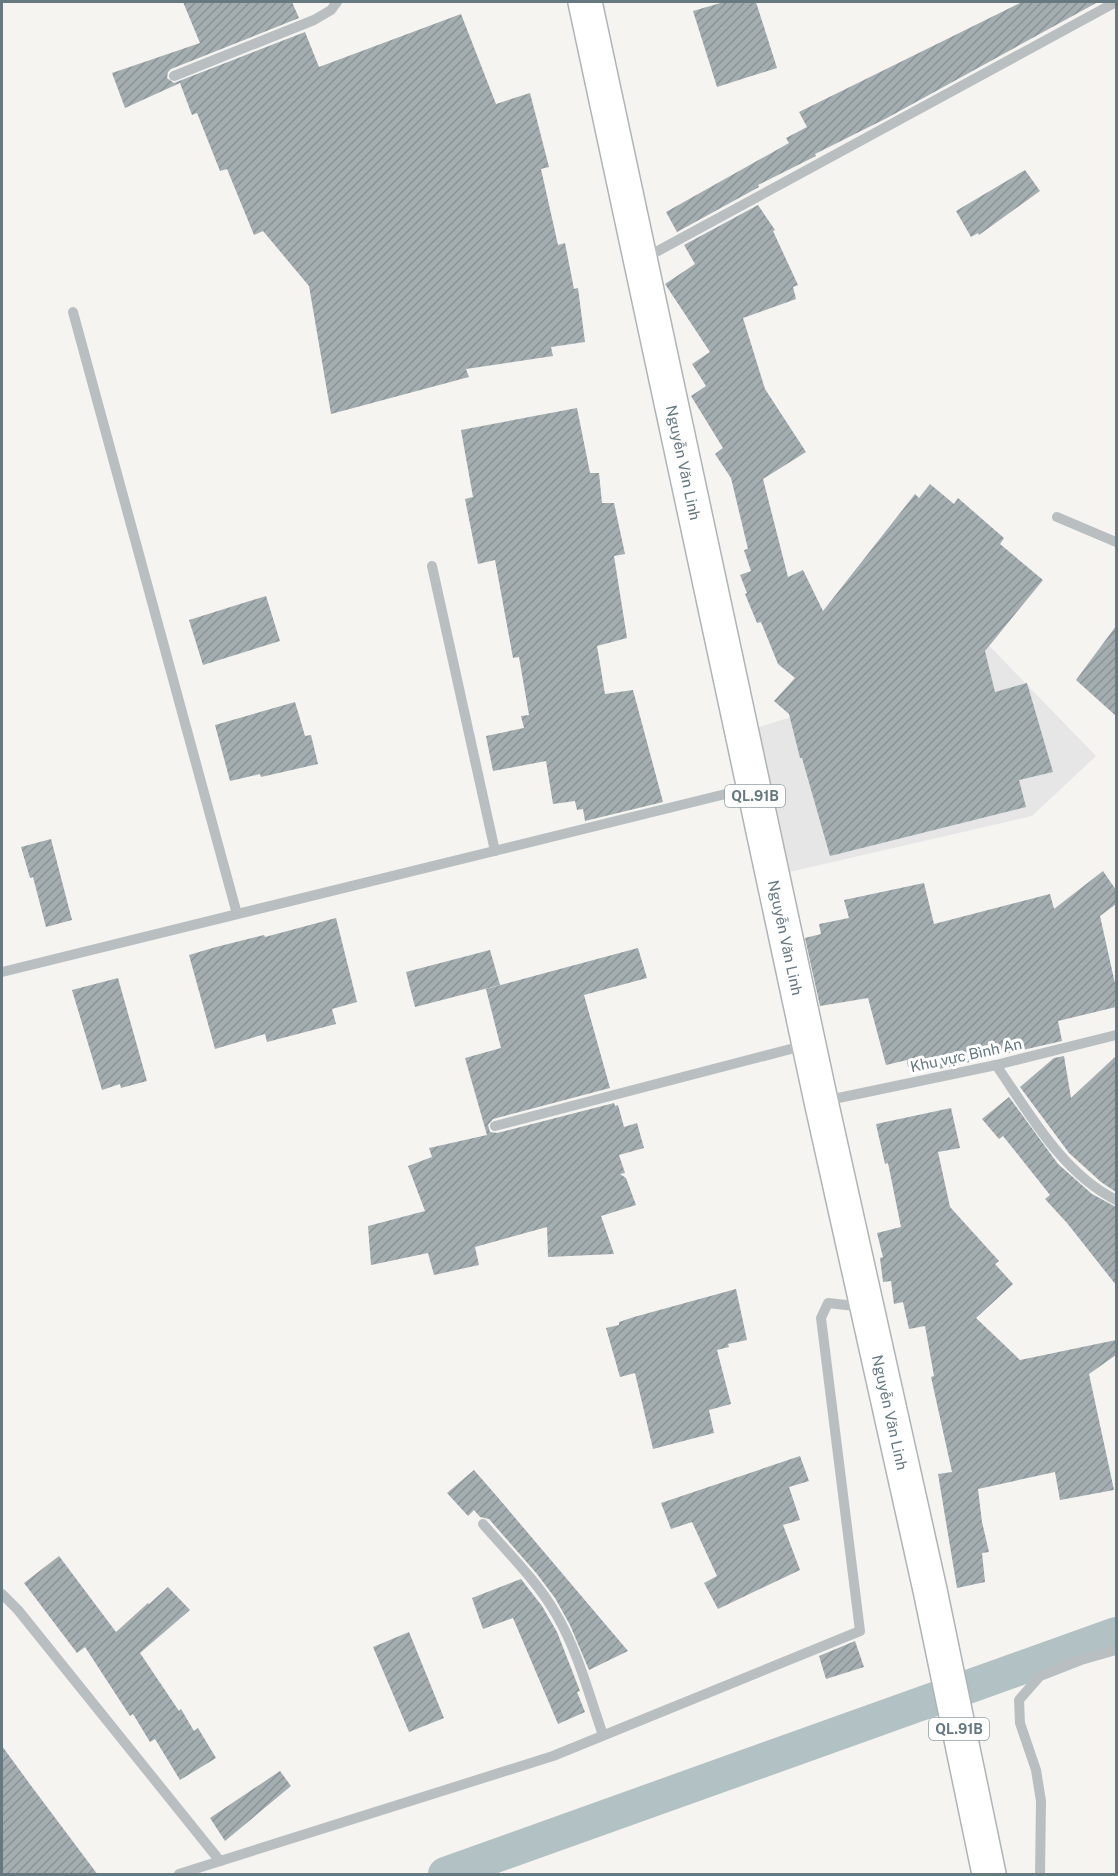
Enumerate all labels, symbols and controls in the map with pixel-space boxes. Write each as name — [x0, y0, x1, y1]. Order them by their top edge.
street label: Nguyễn Văn Linh — [663, 403, 705, 522]
road number: QL.91B — [725, 785, 785, 807]
street label: Nguyễn Văn Linh — [765, 879, 807, 997]
street label: Khu vực Bình An — [909, 1035, 1023, 1075]
street label: Nguyễn Văn Linh — [869, 1353, 911, 1471]
road number: QL.91B — [929, 1718, 989, 1740]

